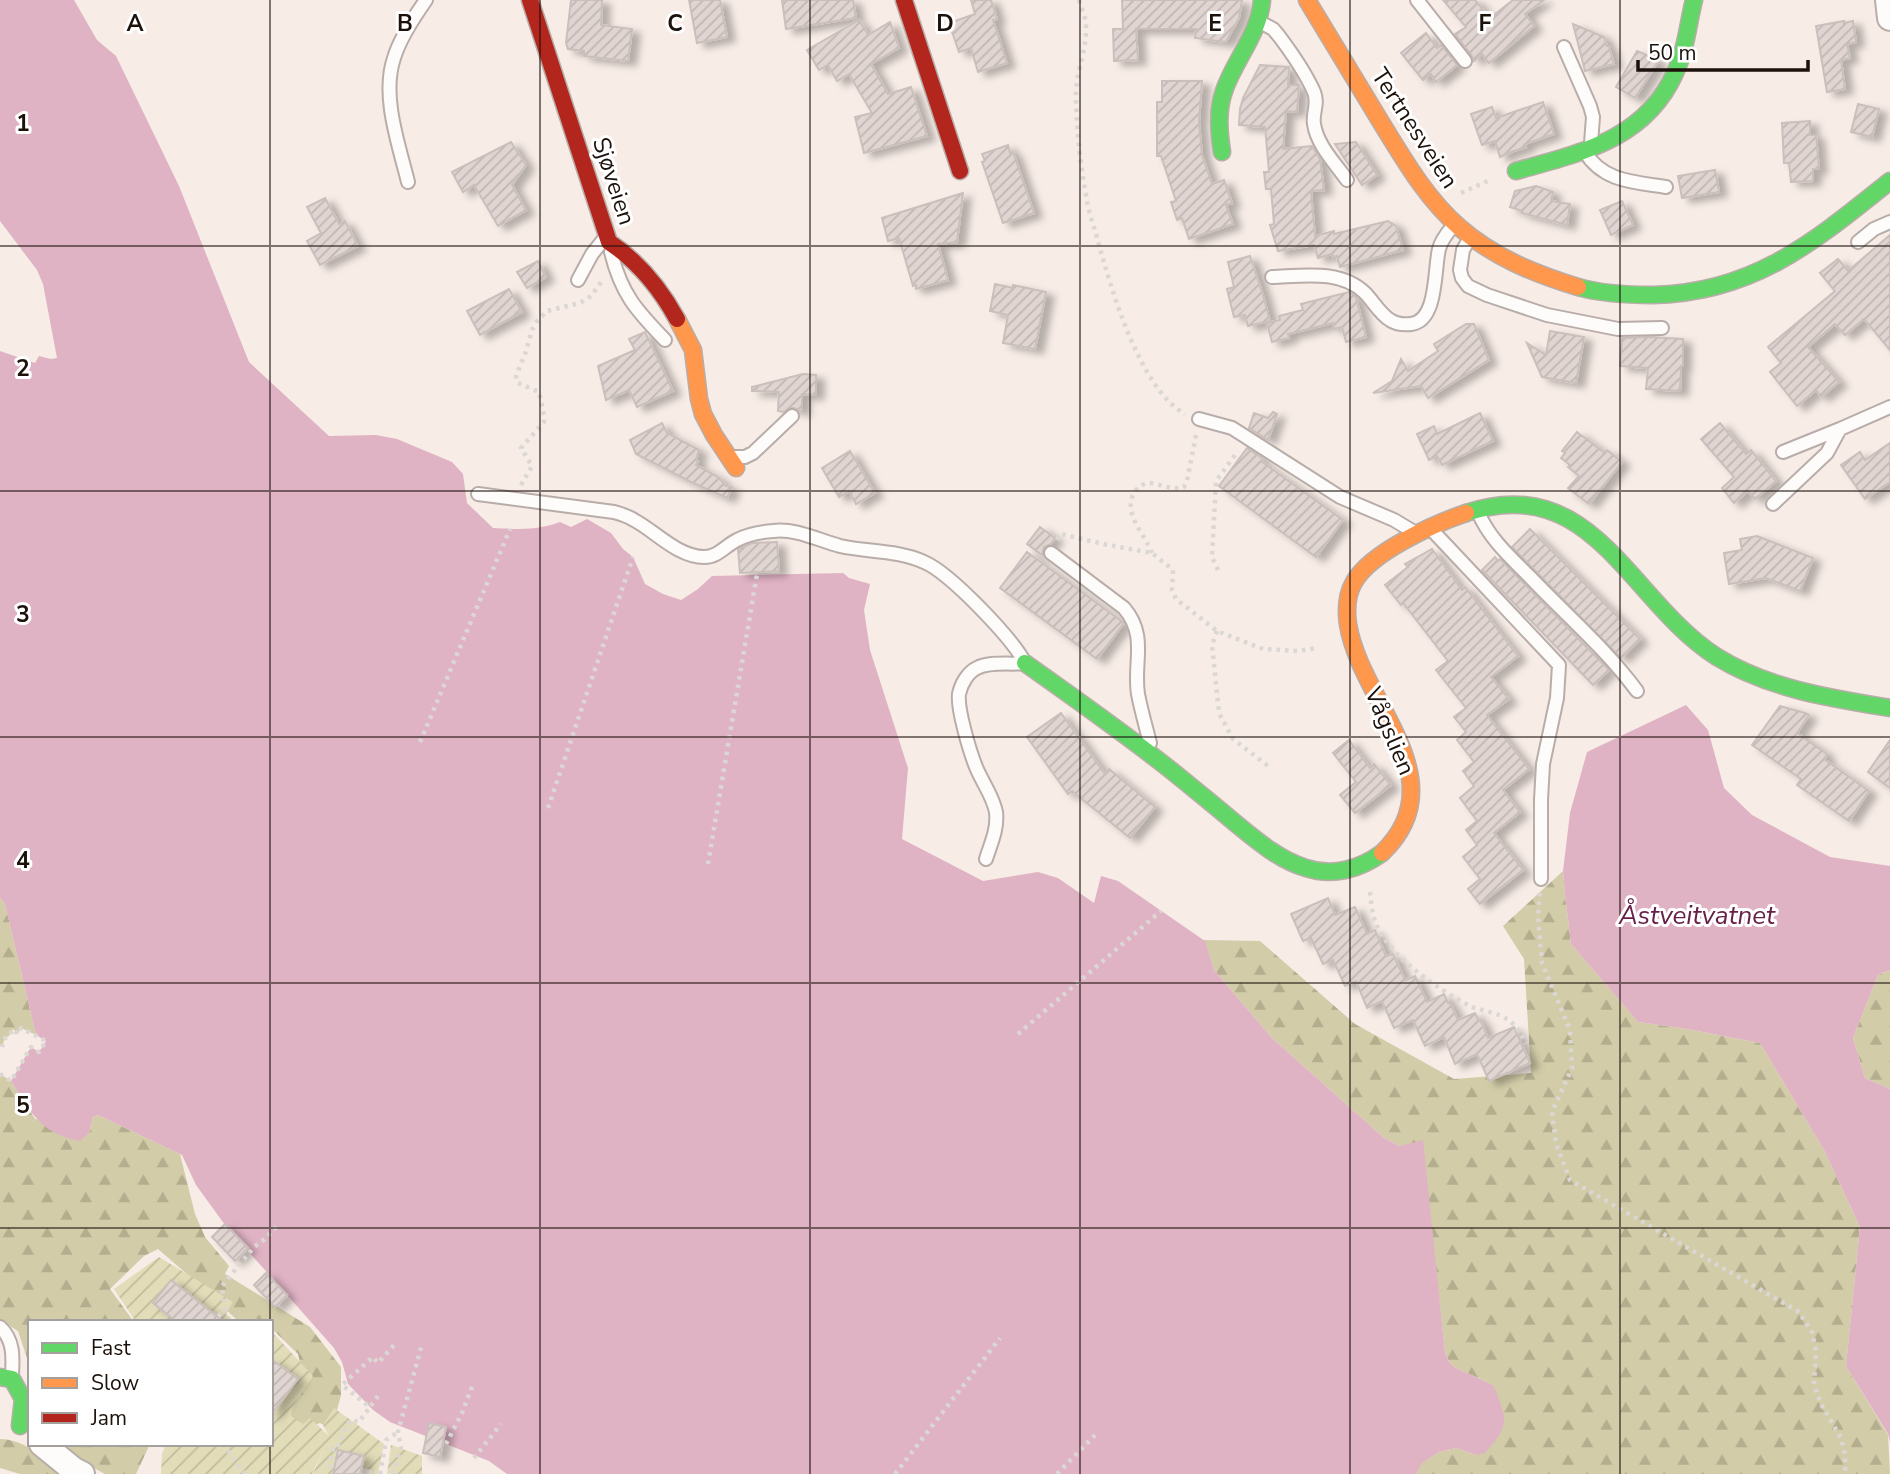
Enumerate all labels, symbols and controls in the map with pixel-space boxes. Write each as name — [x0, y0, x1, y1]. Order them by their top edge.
text: A — [126, 8, 144, 39]
text: B — [397, 8, 413, 39]
text: C — [667, 8, 683, 39]
text: D — [936, 8, 954, 39]
text: E — [1208, 8, 1222, 39]
text: F — [1479, 8, 1492, 39]
scale bar — [1638, 28, 1808, 72]
text: 50 m — [1648, 39, 1697, 67]
street label: Tertnesveien — [1364, 62, 1466, 194]
text: 1 — [16, 108, 30, 139]
street label: Sjøveien — [585, 133, 643, 229]
text: 2 — [16, 353, 30, 384]
text: 3 — [16, 599, 30, 630]
street label: Vågslien — [1357, 681, 1423, 780]
text: 4 — [16, 845, 30, 876]
water label: Åstveitvatnet — [1618, 898, 1776, 933]
text: 5 — [16, 1090, 30, 1121]
legend — [28, 1320, 273, 1446]
text: Fast — [91, 1334, 131, 1362]
text: Slow — [91, 1369, 140, 1397]
text: Jam — [90, 1404, 127, 1432]

